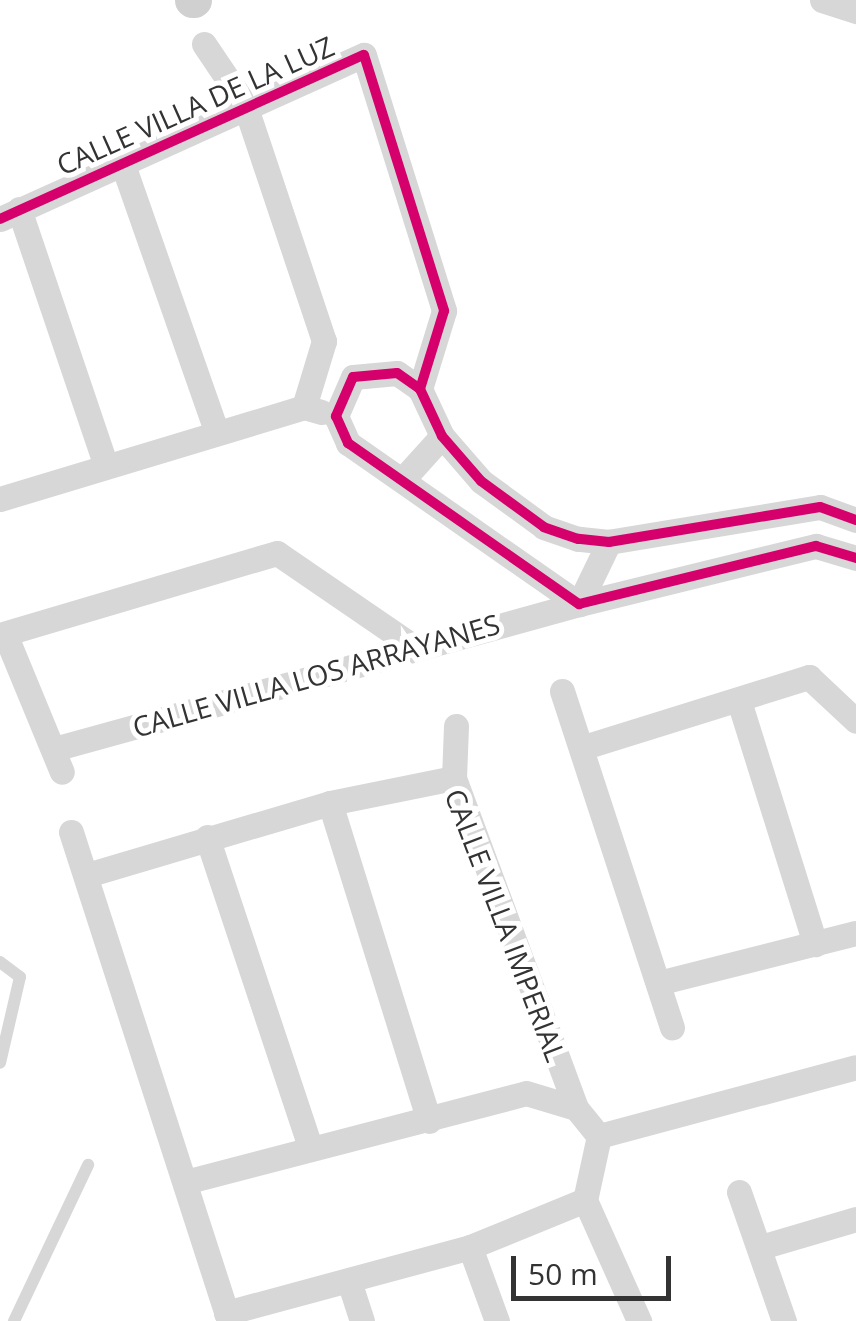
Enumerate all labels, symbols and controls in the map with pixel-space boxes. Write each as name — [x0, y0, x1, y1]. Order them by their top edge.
street label: CALLE VILLA DE LA LUZ — [51, 29, 339, 181]
street label: CALLE VILLA LOS ARRAYANES — [129, 606, 503, 744]
street label: CALLE VILLA IMPERIAL — [439, 784, 573, 1066]
scale bar — [516, 1236, 676, 1298]
text: 50 m — [528, 1253, 598, 1294]

